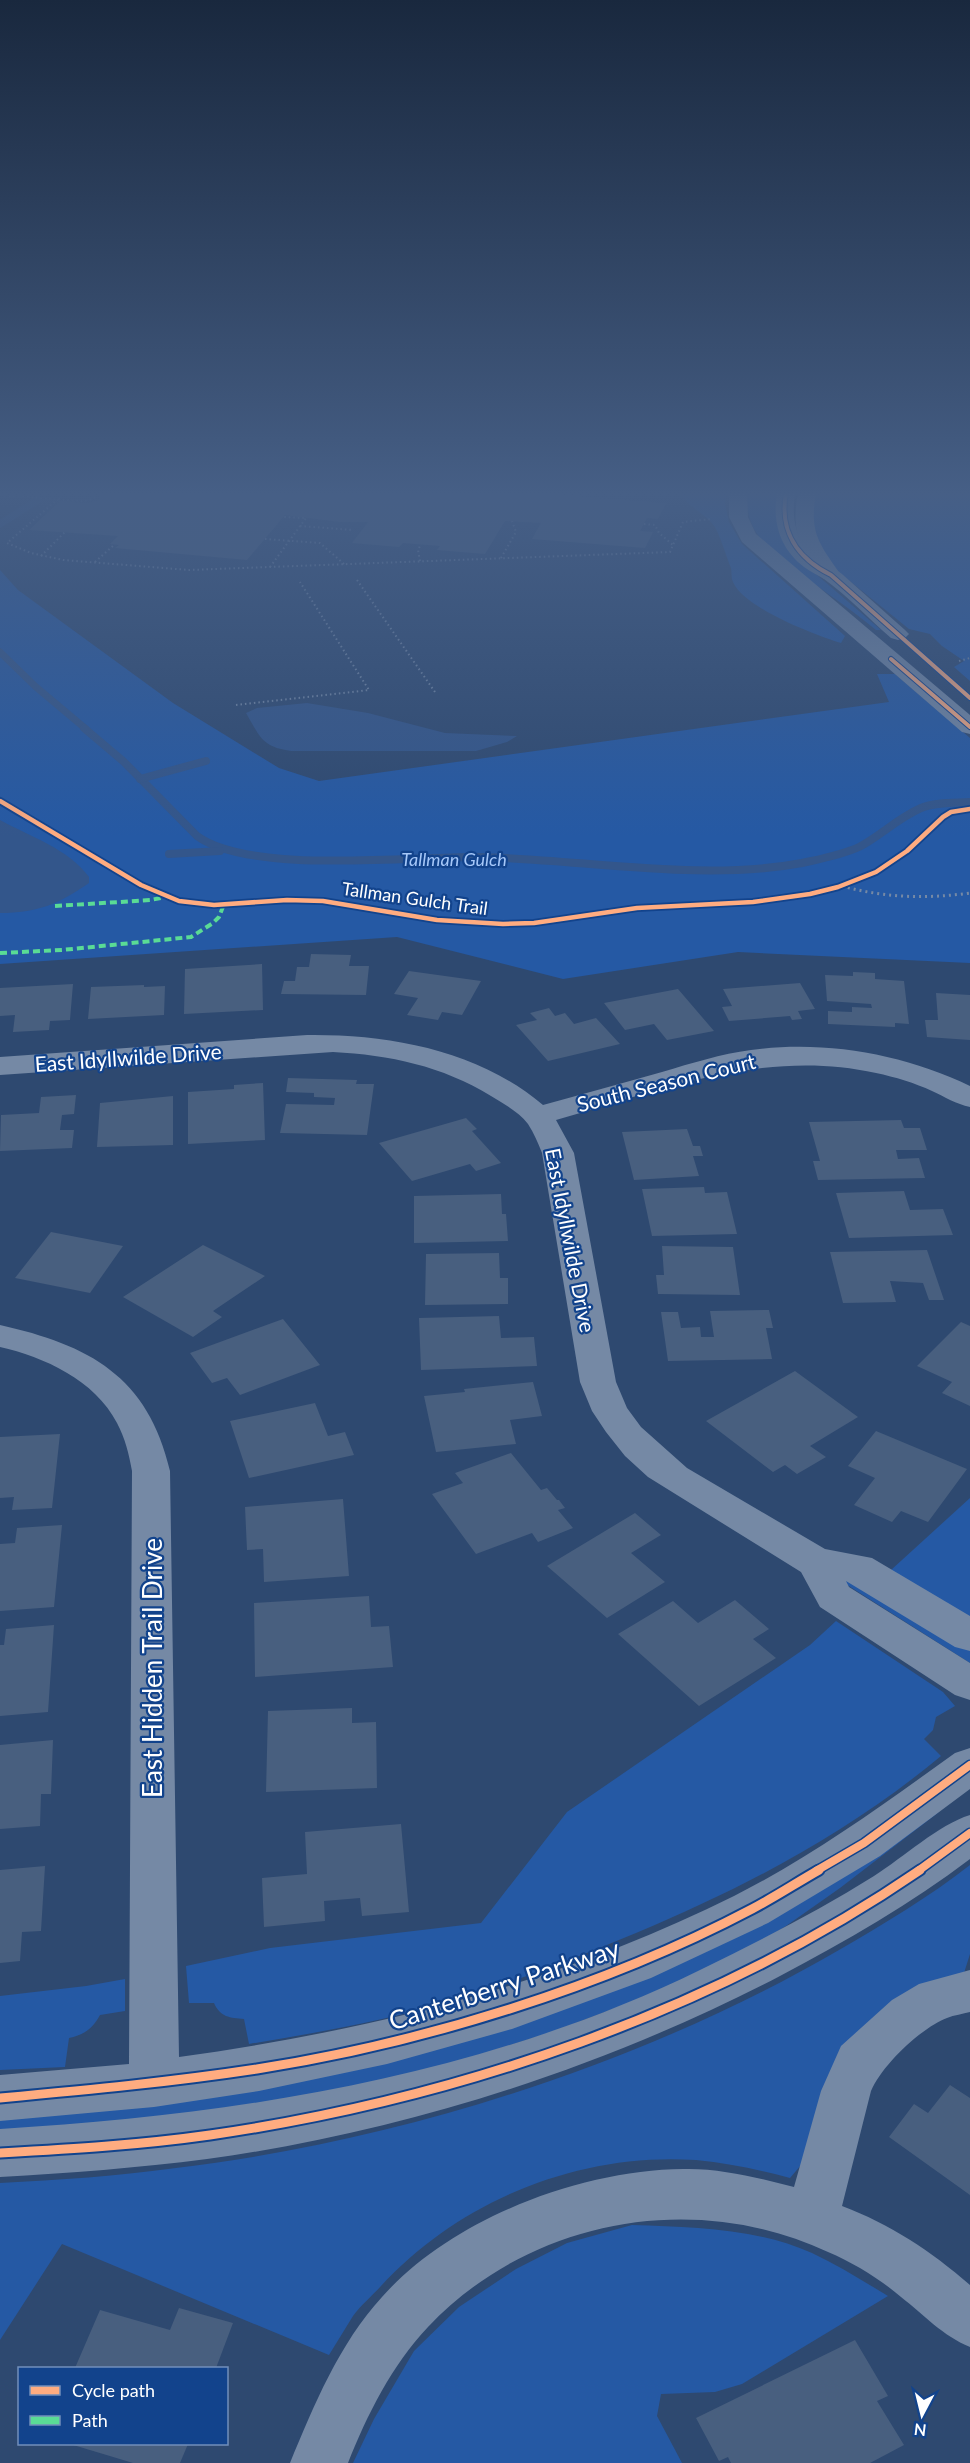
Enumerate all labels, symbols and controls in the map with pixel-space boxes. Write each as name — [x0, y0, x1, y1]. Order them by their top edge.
water label: Tallman Gulch — [401, 848, 507, 870]
street label: Tallman Gulch Trail — [341, 877, 489, 919]
street label: East Idyllwilde Drive — [34, 1038, 222, 1076]
street label: South Season Court — [574, 1048, 758, 1116]
street label: East Idyllwilde Drive — [541, 1146, 601, 1334]
street label: East Hidden Trail Drive — [136, 1538, 168, 1798]
street label: Canterberry Parkway — [385, 1931, 624, 2036]
legend — [18, 2367, 228, 2445]
text: Cycle path — [72, 2379, 155, 2401]
north arrow — [892, 2385, 952, 2445]
text: Path — [72, 2409, 108, 2431]
text: N — [913, 2420, 927, 2441]

